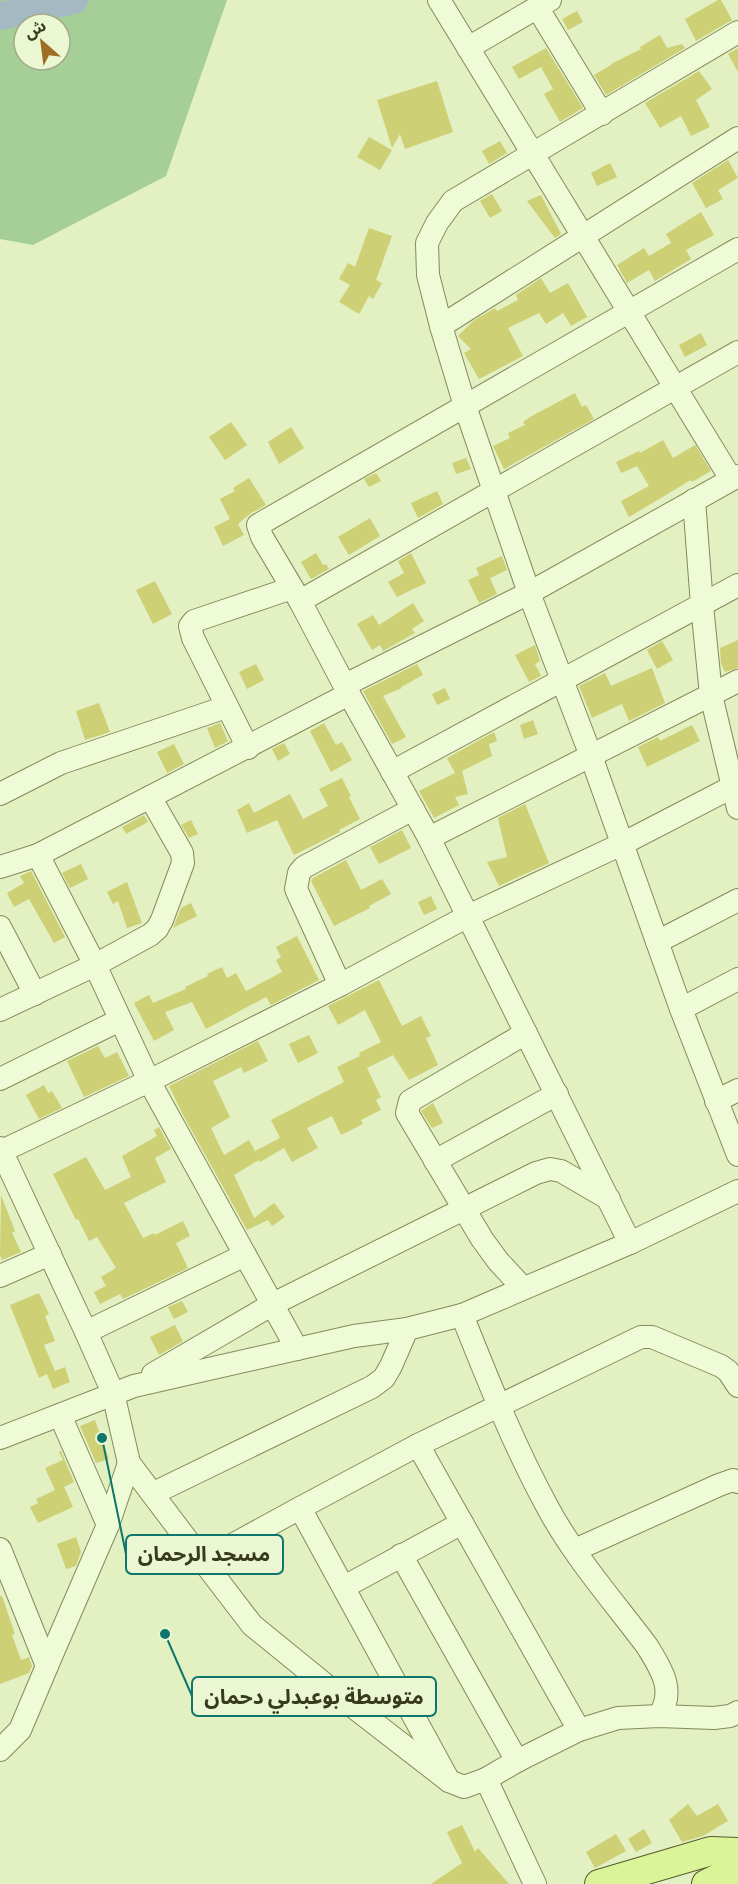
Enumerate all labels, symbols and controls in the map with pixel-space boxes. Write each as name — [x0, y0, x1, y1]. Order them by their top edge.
north arrow — [12, 12, 72, 72]
text: ش — [19, 12, 50, 44]
callout: مسجد الرحمان — [126, 1535, 283, 1574]
text: مسجد الرحمان — [138, 1536, 270, 1567]
callout: متوسطة بوعبدلي دحمان — [192, 1677, 436, 1716]
text: متوسطة بوعبدلي دحمان — [204, 1679, 424, 1714]

